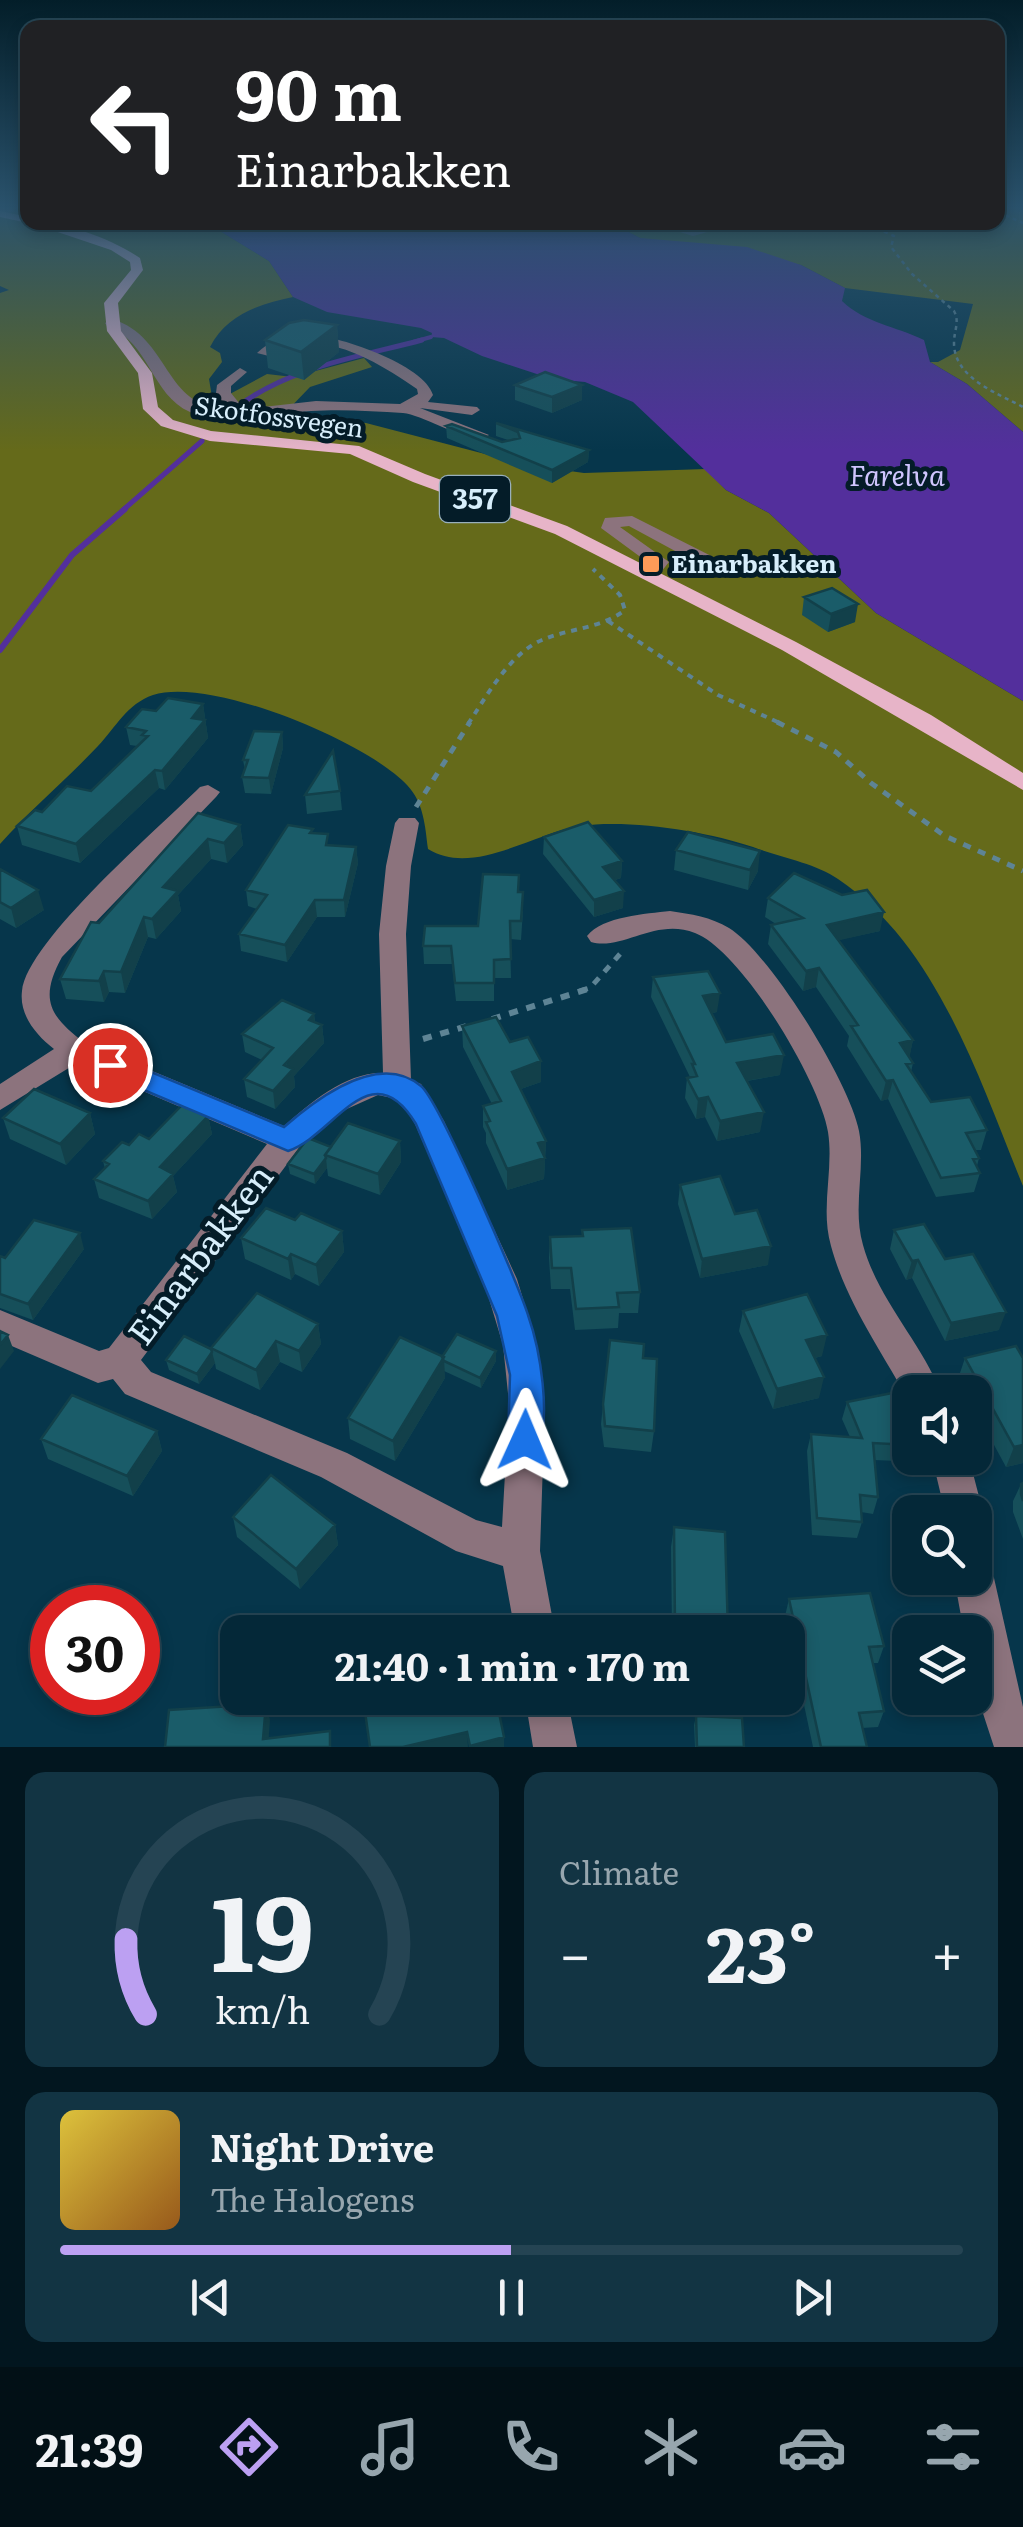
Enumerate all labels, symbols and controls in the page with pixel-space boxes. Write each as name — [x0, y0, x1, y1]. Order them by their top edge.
text: 90 m — [235, 39, 402, 143]
icon: left — [70, 60, 200, 190]
text: Einarbakken — [235, 134, 511, 201]
street label: Skotfossvegen — [192, 385, 366, 446]
water label: Farelva — [849, 453, 945, 495]
road number: 357 — [440, 476, 510, 522]
place label: Einarbakken — [671, 544, 837, 581]
marker: Einarbakken — [640, 553, 662, 575]
pin — [68, 1023, 153, 1108]
icon: arrive — [83, 1038, 138, 1093]
street label: Einarbakken — [113, 1152, 284, 1355]
map controls — [892, 1375, 992, 1715]
button: sound — [892, 1375, 992, 1475]
position arrow — [473, 1388, 577, 1492]
button: search — [892, 1495, 992, 1595]
speed limit sign: 30 — [30, 1585, 160, 1715]
button: layers — [892, 1615, 992, 1715]
text: 21:40 · 1 min · 170 m — [335, 1636, 690, 1693]
text: Climate — [559, 1847, 679, 1895]
text: 19 — [211, 1849, 313, 2004]
text: 23° — [706, 1895, 816, 2006]
text: − — [559, 1910, 591, 1992]
text: + — [931, 1910, 963, 1992]
text: km/h — [214, 1982, 310, 2035]
text: Night Drive — [210, 2117, 434, 2174]
text: The Halogens — [210, 2174, 414, 2222]
icon: previous — [183, 2270, 238, 2325]
icon: pause — [484, 2270, 539, 2325]
icon: next — [785, 2270, 840, 2325]
icon: directions — [214, 2412, 284, 2482]
icon: music — [355, 2412, 425, 2482]
icon: phone — [496, 2412, 566, 2482]
icon: climate — [636, 2412, 706, 2482]
icon: car — [777, 2412, 847, 2482]
icon: filters — [918, 2412, 988, 2482]
text: 21:39 — [35, 2414, 144, 2481]

